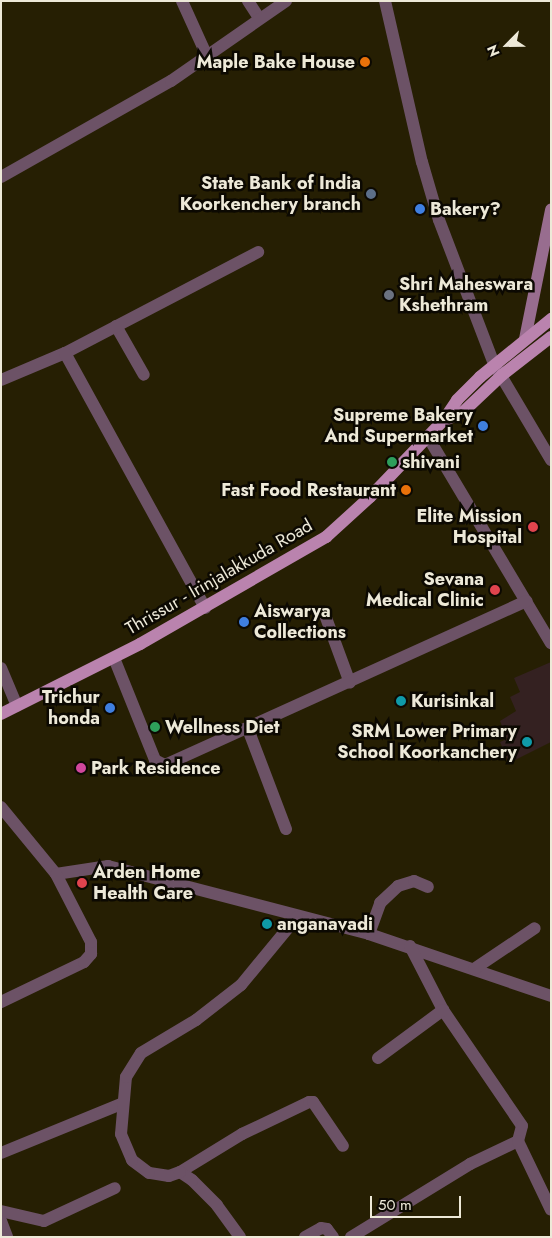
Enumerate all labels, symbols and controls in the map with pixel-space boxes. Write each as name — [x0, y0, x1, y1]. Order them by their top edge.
north arrow — [482, 20, 532, 70]
text: N — [482, 42, 505, 60]
place label: Maple Bake House — [196, 51, 355, 73]
marker: Maple Bake House — [359, 56, 371, 68]
place label: State Bank of India Koorkenchery branch — [180, 173, 361, 215]
marker: State Bank of India Koorkenchery branch — [365, 188, 377, 200]
place label: Bakery? — [430, 198, 501, 220]
marker: Bakery? — [414, 203, 426, 215]
place label: Shri Maheswara Kshethram — [399, 274, 533, 316]
marker: Shri Maheswara Kshethram — [383, 289, 395, 301]
place label: Supreme Bakery And Supermarket — [324, 405, 473, 448]
marker: Supreme Bakery And Supermarket — [477, 420, 489, 432]
place label: shivani — [402, 451, 460, 473]
marker: shivani — [386, 456, 398, 468]
place label: Fast Food Restaurant — [221, 479, 396, 501]
marker: Fast Food Restaurant — [400, 484, 412, 496]
place label: Elite Mission Hospital — [417, 506, 522, 548]
street label: Thrissur - Irinjalakkuda Road — [122, 515, 316, 639]
marker: Elite Mission Hospital — [526, 520, 540, 534]
place label: Sevana Medical Clinic — [366, 569, 484, 612]
marker: Sevana Medical Clinic — [488, 583, 502, 597]
place label: Aiswarya Collections — [254, 601, 346, 644]
marker: Aiswarya Collections — [238, 616, 250, 628]
place label: Trichur honda — [42, 687, 100, 730]
place label: Kurisinkal — [411, 690, 494, 712]
marker: Kurisinkal — [395, 695, 407, 707]
marker: Trichur honda — [104, 702, 116, 714]
place label: Wellness Diet — [165, 716, 279, 738]
marker: Wellness Diet — [149, 721, 161, 733]
place label: SRM Lower Primary School Koorkanchery — [337, 721, 517, 764]
marker: SRM Lower Primary School Koorkanchery — [521, 736, 533, 748]
place label: Park Residence — [91, 757, 221, 779]
marker: Park Residence — [75, 762, 87, 774]
place label: Arden Home Health Care — [93, 862, 201, 904]
marker: Arden Home Health Care — [75, 876, 89, 890]
place label: anganavadi — [277, 913, 373, 935]
marker: anganavadi — [261, 918, 273, 930]
scale bar — [372, 1186, 463, 1218]
text: 50 m — [378, 1194, 412, 1216]

